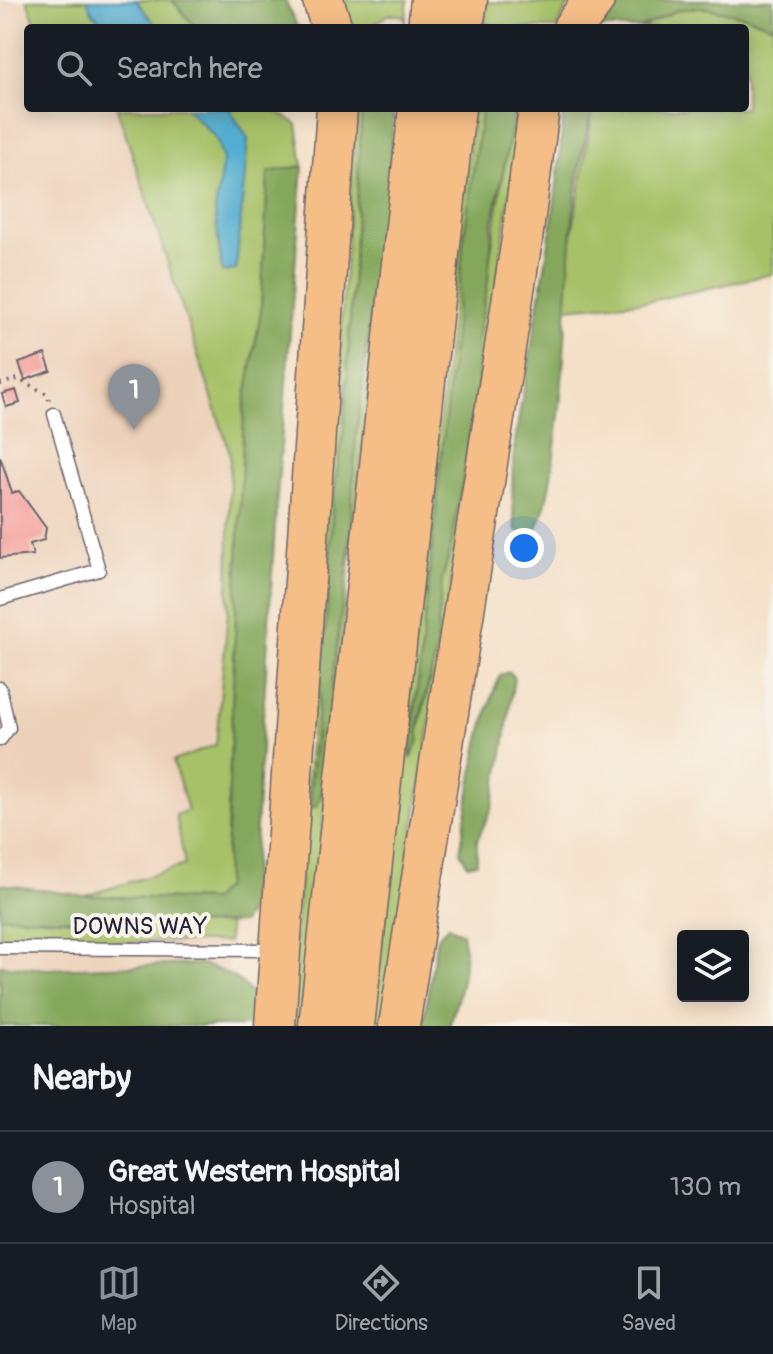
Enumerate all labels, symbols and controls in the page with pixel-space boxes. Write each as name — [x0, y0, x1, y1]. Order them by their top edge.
search box — [24, 24, 749, 112]
icon: search — [52, 46, 96, 90]
text: Search here — [116, 50, 263, 87]
pin: 1 — [108, 364, 160, 430]
your location — [504, 528, 544, 568]
street label: DOWNS WAY — [73, 912, 207, 941]
map controls — [677, 930, 749, 1002]
button: layers — [677, 930, 749, 1002]
text: Nearby — [32, 1057, 131, 1100]
text: Great Western Hospital — [108, 1153, 401, 1190]
text: 1 — [53, 1171, 63, 1203]
text: 130 m — [670, 1171, 741, 1203]
text: Hospital — [108, 1190, 196, 1222]
tab: Map — [97, 1261, 141, 1337]
tab: Directions — [335, 1261, 428, 1337]
tab: Saved — [622, 1261, 676, 1337]

